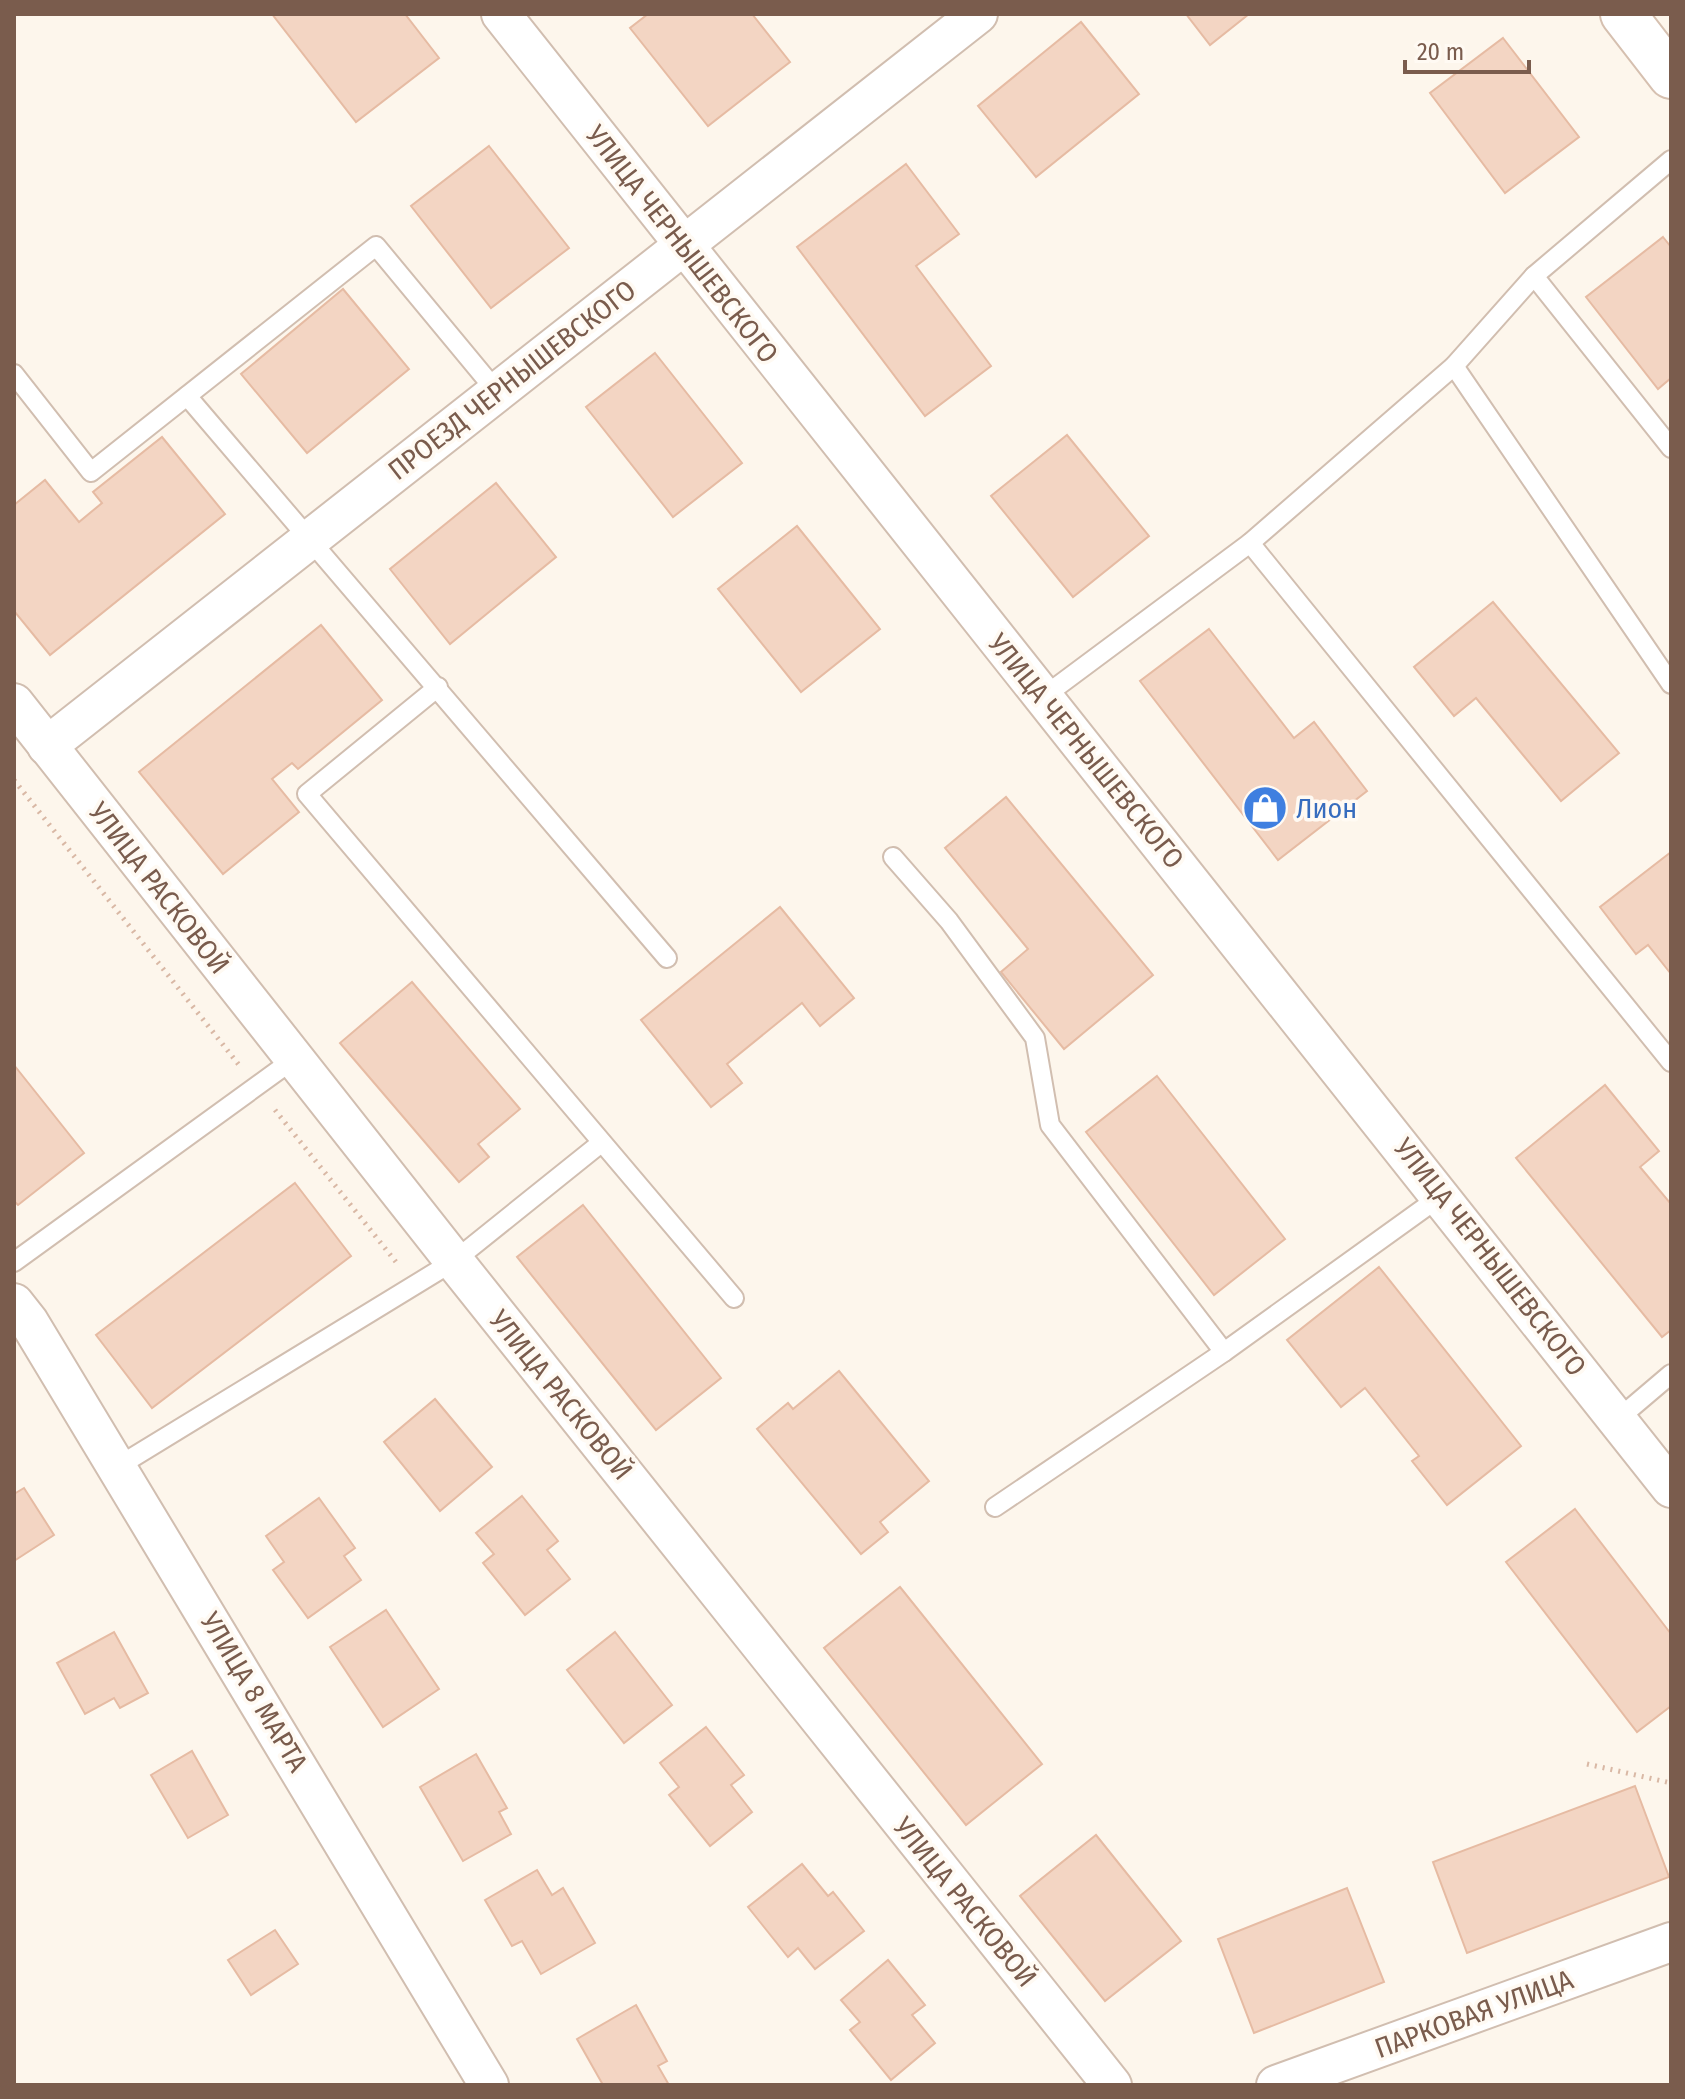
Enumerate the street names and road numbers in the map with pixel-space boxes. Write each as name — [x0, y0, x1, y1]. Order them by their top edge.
street label: УЛИЦА ЧЕРНЫШЕВСКОГО — [578, 118, 785, 369]
street label: ПРОЕЗД ЧЕРНЫШЕВСКОГО — [382, 273, 642, 487]
street label: УЛИЦА ЧЕРНЫШЕВСКОГО — [981, 626, 1191, 875]
street label: УЛИЦА РАСКОВОЙ — [81, 795, 236, 980]
street label: УЛИЦА ЧЕРНЫШЕВСКОГО — [1386, 1131, 1593, 1382]
street label: УЛИЦА РАСКОВОЙ — [482, 1303, 639, 1486]
street label: УЛИЦА 8 МАРТА — [193, 1605, 315, 1778]
street label: УЛИЦА РАСКОВОЙ — [886, 1810, 1043, 1993]
street label: ПАРКОВАЯ УЛИЦА — [1370, 1963, 1578, 2065]

